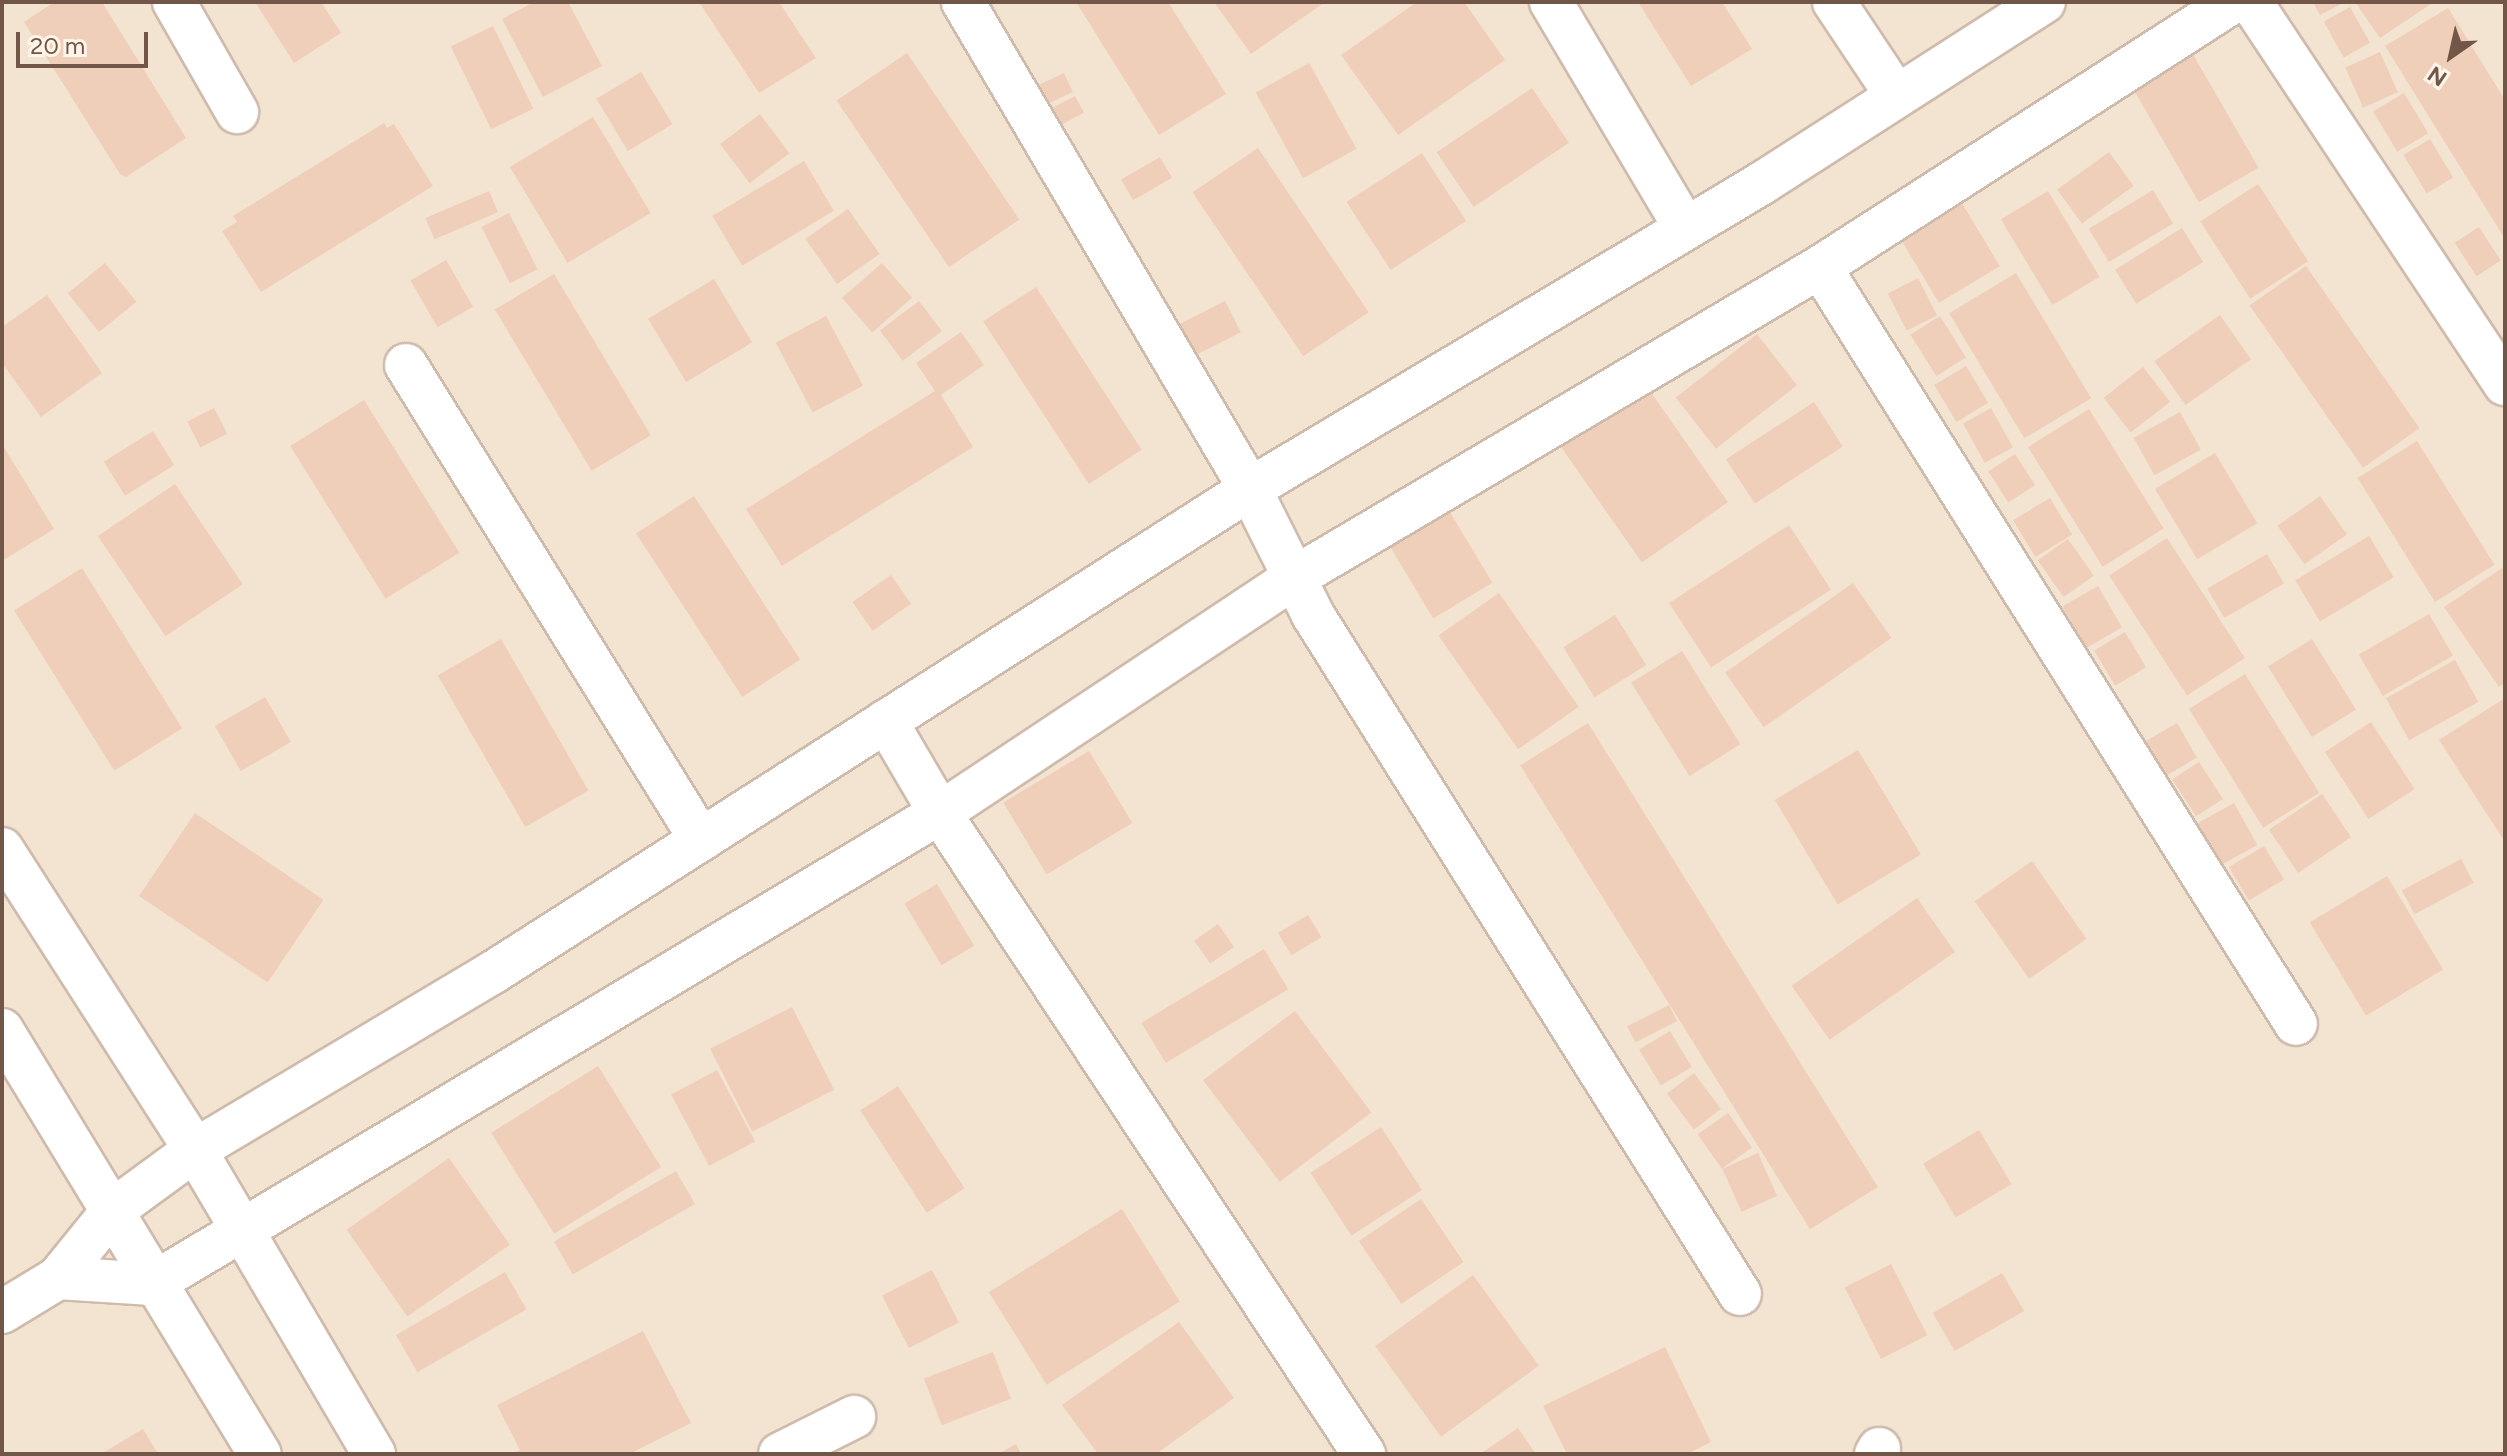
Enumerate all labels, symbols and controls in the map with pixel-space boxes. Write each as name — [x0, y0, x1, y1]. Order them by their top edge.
scale bar — [20, 16, 152, 66]
north arrow — [2411, 16, 2491, 96]
text: 20 m — [30, 31, 85, 60]
text: N — [2423, 60, 2452, 92]

